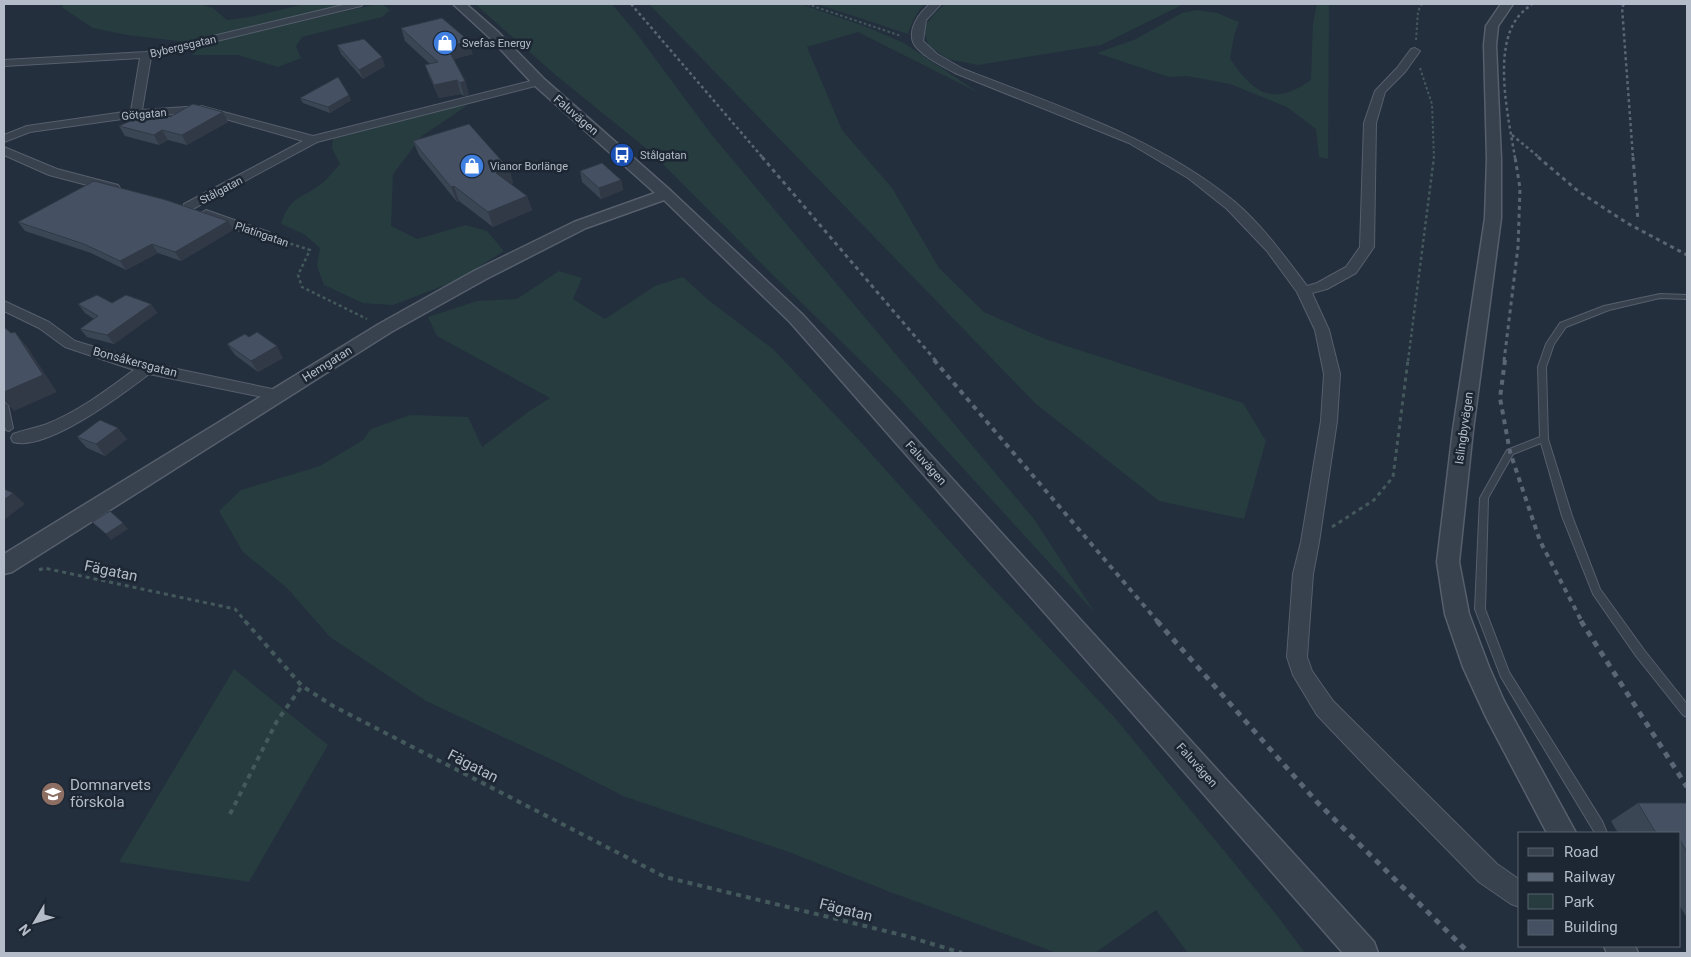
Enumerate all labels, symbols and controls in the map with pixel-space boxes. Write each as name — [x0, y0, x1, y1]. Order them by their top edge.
shop icon: Svefas Energy — [432, 30, 458, 56]
street label: Bybergsgatan — [149, 33, 217, 60]
place label: Svefas Energy — [462, 37, 532, 50]
street label: Faluvägen — [551, 92, 601, 138]
street label: Götgatan — [121, 106, 167, 123]
bus stop icon: Stålgatan — [609, 142, 635, 168]
place label: Stålgatan — [640, 149, 687, 162]
shop icon: Vianor Borlänge — [459, 153, 485, 179]
place label: Vianor Borlänge — [490, 160, 568, 173]
street label: Stålgatan — [198, 174, 245, 207]
street label: Platingatan — [233, 219, 290, 250]
street label: Hemgatan — [300, 343, 354, 385]
street label: Bonsåkersgatan — [91, 344, 179, 380]
street label: Islingbyvägen — [1452, 391, 1476, 465]
street label: Faluvägen — [903, 438, 949, 488]
street label: Fägatan — [83, 557, 139, 585]
street label: Faluvägen — [1174, 740, 1220, 790]
street label: Fägatan — [445, 746, 501, 786]
place label: Domnarvets förskola — [70, 776, 151, 811]
school or university icon: Domnarvets förskola — [40, 781, 66, 807]
legend — [1518, 832, 1681, 947]
text: Road — [1564, 843, 1598, 861]
text: Railway — [1564, 868, 1615, 886]
text: Park — [1564, 893, 1595, 911]
street label: Fägatan — [818, 895, 874, 925]
north arrow — [10, 897, 60, 947]
text: Building — [1564, 918, 1618, 936]
text: N — [15, 921, 34, 939]

